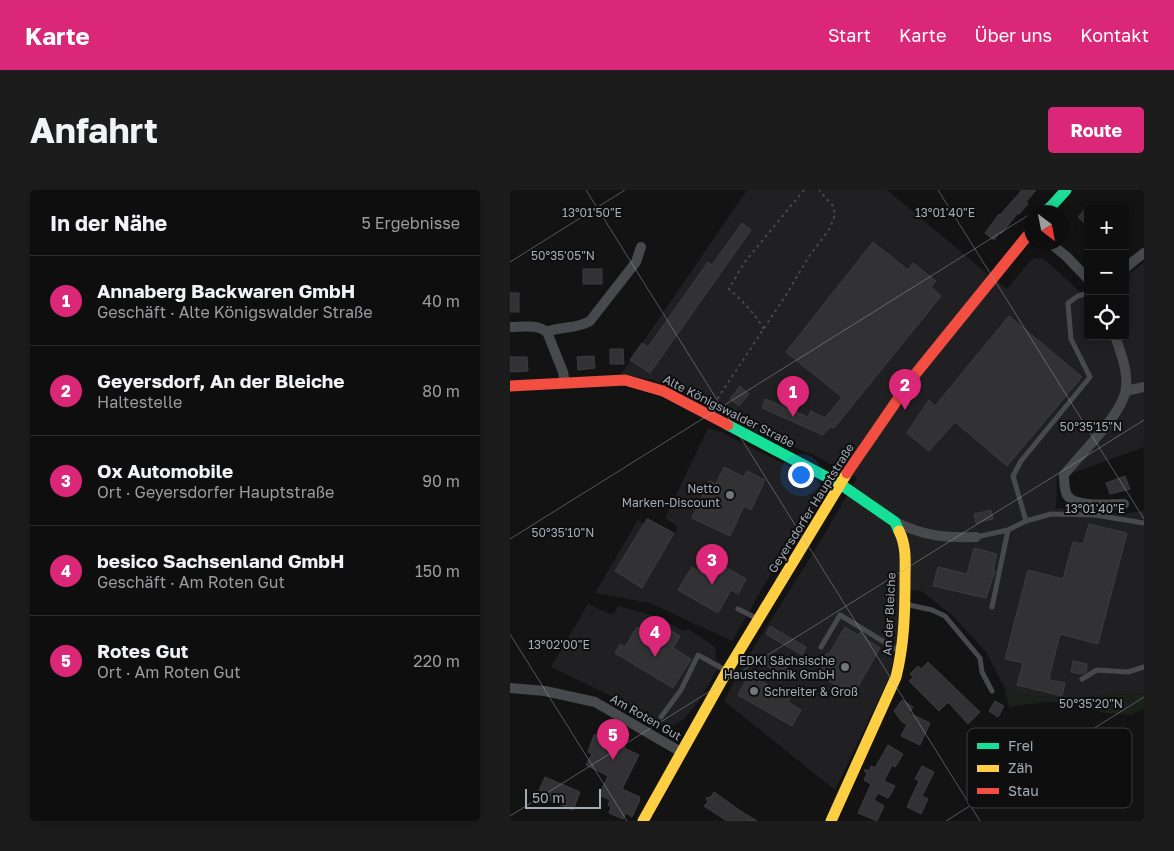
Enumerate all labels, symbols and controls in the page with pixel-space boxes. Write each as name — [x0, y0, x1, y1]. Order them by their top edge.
text: Karte — [25, 21, 90, 50]
text: Start — [828, 24, 871, 46]
text: Karte — [899, 24, 946, 46]
text: Über uns — [974, 24, 1052, 46]
text: Kontakt — [1080, 24, 1149, 46]
button: Route — [1048, 107, 1144, 153]
text: Anfahrt — [30, 109, 158, 151]
text: 13°01'50"E — [562, 205, 622, 220]
text: 13°01'40"E — [915, 205, 975, 220]
north arrow — [1024, 205, 1069, 250]
map controls — [1084, 205, 1129, 340]
button: + — [1084, 205, 1129, 250]
text: In der Nähe — [50, 210, 167, 236]
text: 5 Ergebnisse — [362, 213, 460, 233]
text: 50°35'05"N — [531, 248, 595, 263]
button: − — [1084, 250, 1129, 295]
text: Annaberg Backwaren GmbH — [97, 279, 355, 302]
text: 1 — [62, 291, 70, 311]
text: 40 m — [422, 291, 460, 311]
button: locate — [1084, 295, 1129, 340]
text: Geschäft · Alte Königswalder Straße — [97, 302, 373, 322]
text: Geyersdorf, An der Bleiche — [97, 369, 345, 392]
pin: 2 — [889, 369, 921, 410]
street label: Alte Königswalder Straße — [661, 371, 797, 451]
pin: 1 — [777, 376, 809, 417]
text: 2 — [61, 381, 71, 401]
text: 80 m — [422, 381, 460, 401]
text: Haltestelle — [97, 392, 182, 412]
text: 50°35'15"N — [1060, 419, 1122, 434]
street label: Geyersdorfer Hauptstraße — [765, 440, 857, 576]
text: Ox Automobile — [97, 459, 233, 482]
your location — [788, 462, 814, 488]
text: 3 — [61, 471, 71, 491]
text: 90 m — [422, 471, 460, 491]
place label: Netto Marken-Discount — [622, 481, 720, 510]
text: Ort · Geyersdorfer Hauptstraße — [97, 482, 334, 502]
marker: Netto Marken-Discount — [724, 489, 736, 501]
text: 13°01'40"E — [1065, 501, 1125, 516]
text: 50°35'10"N — [532, 525, 594, 540]
pin: 3 — [696, 544, 728, 585]
text: besico Sachsenland GmbH — [97, 549, 344, 572]
text: 4 — [61, 561, 71, 581]
text: 150 m — [415, 561, 460, 581]
text: Geschäft · Am Roten Gut — [97, 572, 285, 592]
street label: An der Bleiche — [879, 572, 899, 656]
pin: 4 — [639, 616, 671, 657]
text: 13°02'00"E — [528, 637, 590, 652]
text: Rotes Gut — [97, 639, 188, 662]
text: 5 — [61, 651, 71, 671]
text: 220 m — [413, 651, 460, 671]
place label: EDKI Sächsische Haustechnik GmbH — [724, 653, 835, 682]
marker: EDKI Sächsische Haustechnik GmbH — [839, 661, 851, 673]
text: Ort · Am Roten Gut — [97, 662, 241, 682]
place label: Schreiter & Groß — [764, 684, 858, 699]
marker: Schreiter & Groß — [748, 685, 760, 697]
street label: Am Roten Gut — [608, 691, 684, 743]
text: 50°35'20"N — [1059, 696, 1123, 711]
pin: 5 — [597, 719, 629, 760]
legend — [967, 728, 1132, 808]
text: Frei — [1008, 737, 1034, 754]
text: Zäh — [1008, 759, 1033, 776]
text: Stau — [1008, 782, 1039, 799]
scale bar — [525, 786, 601, 809]
text: 50 m — [532, 789, 565, 806]

